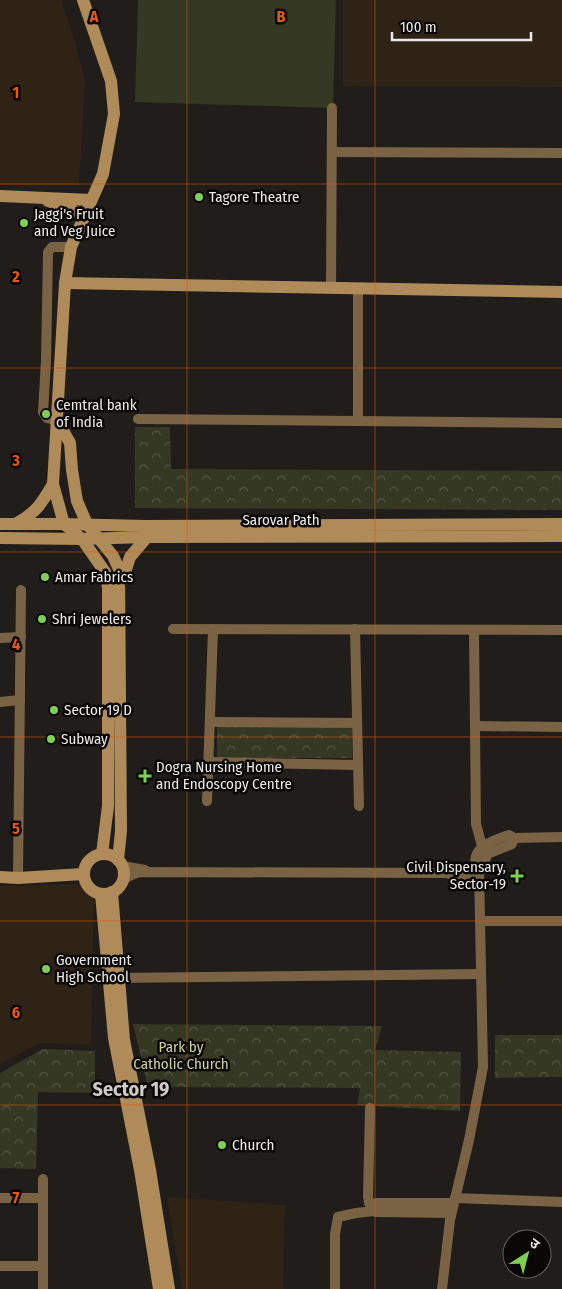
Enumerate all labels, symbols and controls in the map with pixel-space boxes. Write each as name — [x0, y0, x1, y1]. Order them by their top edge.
text: A — [89, 7, 99, 26]
text: B — [277, 7, 286, 26]
scale bar — [392, 10, 531, 42]
text: 100 m — [400, 18, 437, 36]
text: 1 — [13, 83, 19, 102]
place label: Tagore Theatre — [209, 188, 299, 206]
marker: Tagore Theatre — [193, 191, 205, 203]
place label: Jaggi's Fruit and Veg Juice — [34, 205, 115, 240]
marker: Jaggi's Fruit and Veg Juice — [18, 217, 30, 229]
text: 2 — [11, 267, 20, 286]
place label: Cemtral bank of India — [56, 396, 137, 431]
marker: Cemtral bank of India — [40, 408, 52, 420]
text: 3 — [11, 451, 20, 470]
street label: Sarovar Path — [242, 511, 320, 529]
place label: Amar Fabrics — [55, 568, 133, 586]
marker: Amar Fabrics — [39, 571, 51, 583]
place label: Shri Jewelers — [52, 610, 131, 628]
marker: Shri Jewelers — [36, 613, 48, 625]
text: 4 — [12, 635, 20, 654]
place label: Sector 19 D — [64, 701, 132, 719]
marker: Sector 19 D — [48, 704, 60, 716]
place label: Subway — [61, 730, 108, 748]
marker: Subway — [45, 733, 57, 745]
place label: Dogra Nursing Home and Endoscopy Centre — [156, 758, 292, 793]
marker: Dogra Nursing Home and Endoscopy Centre — [138, 769, 152, 783]
text: 5 — [12, 819, 20, 838]
place label: Civil Dispensary, Sector-19 — [406, 858, 506, 893]
marker: Civil Dispensary, Sector-19 — [510, 869, 524, 883]
place label: Government High School — [56, 951, 131, 986]
marker: Government High School — [40, 963, 52, 975]
text: 6 — [12, 1003, 20, 1022]
park label: Park by Catholic Church — [133, 1038, 229, 1073]
district label: Sector 19 — [93, 1077, 169, 1101]
place label: Church — [232, 1136, 274, 1154]
marker: Church — [216, 1139, 228, 1151]
text: 7 — [13, 1188, 20, 1207]
north arrow — [502, 1229, 552, 1279]
text: उ — [526, 1235, 543, 1254]

